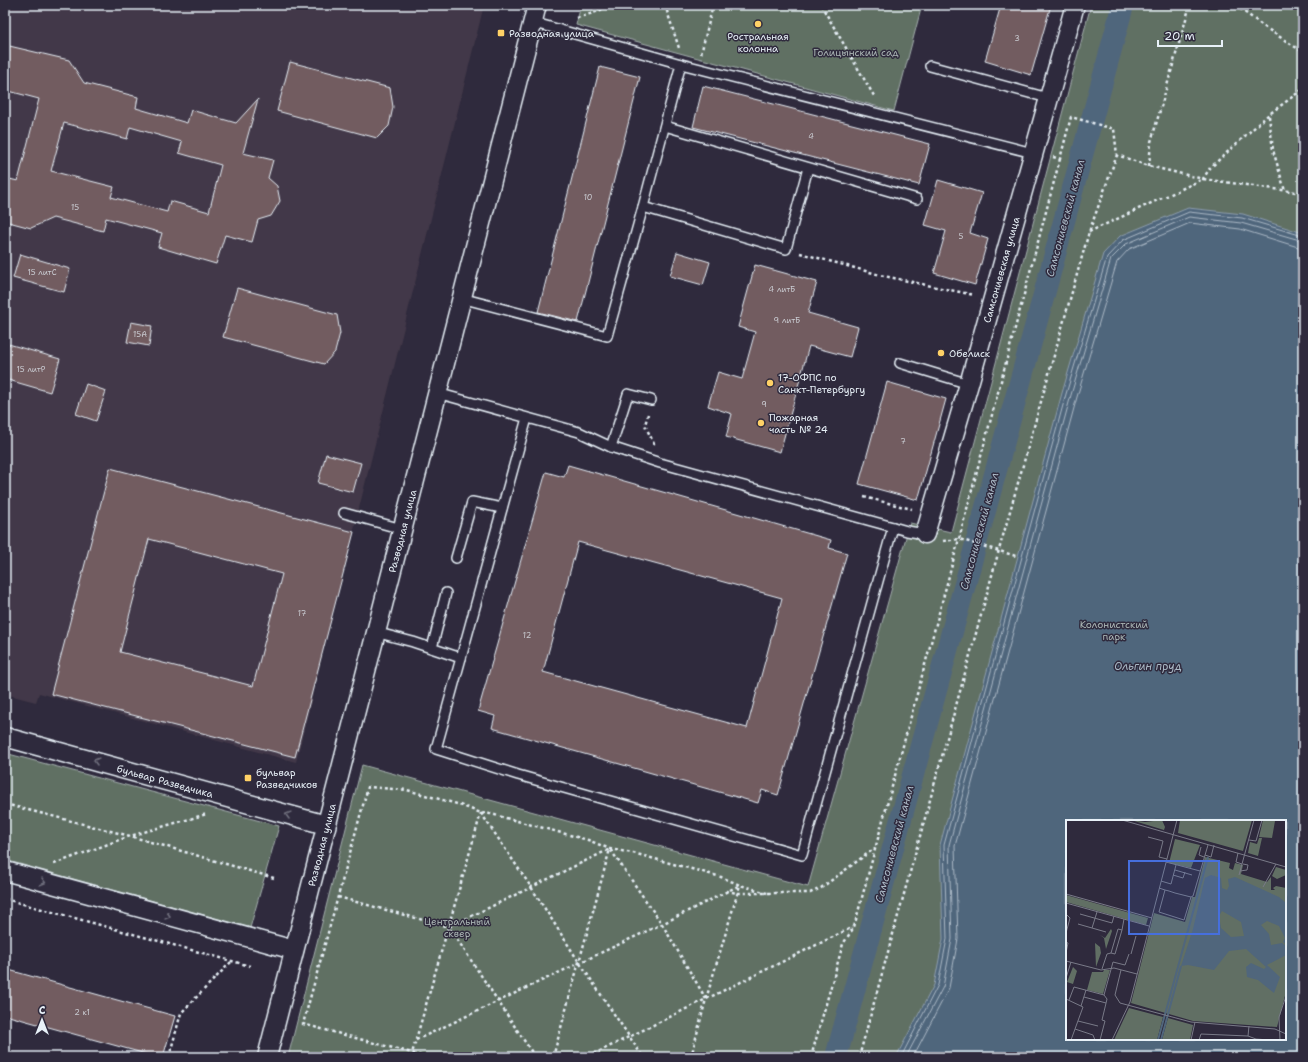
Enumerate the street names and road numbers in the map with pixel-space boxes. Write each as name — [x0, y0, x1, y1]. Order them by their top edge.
street label: Самсониевская улица — [980, 215, 1023, 324]
street label: Разводная улица — [386, 488, 420, 574]
street label: бульвар Разведчика — [115, 762, 215, 801]
street label: Разводная улица — [305, 801, 339, 888]

